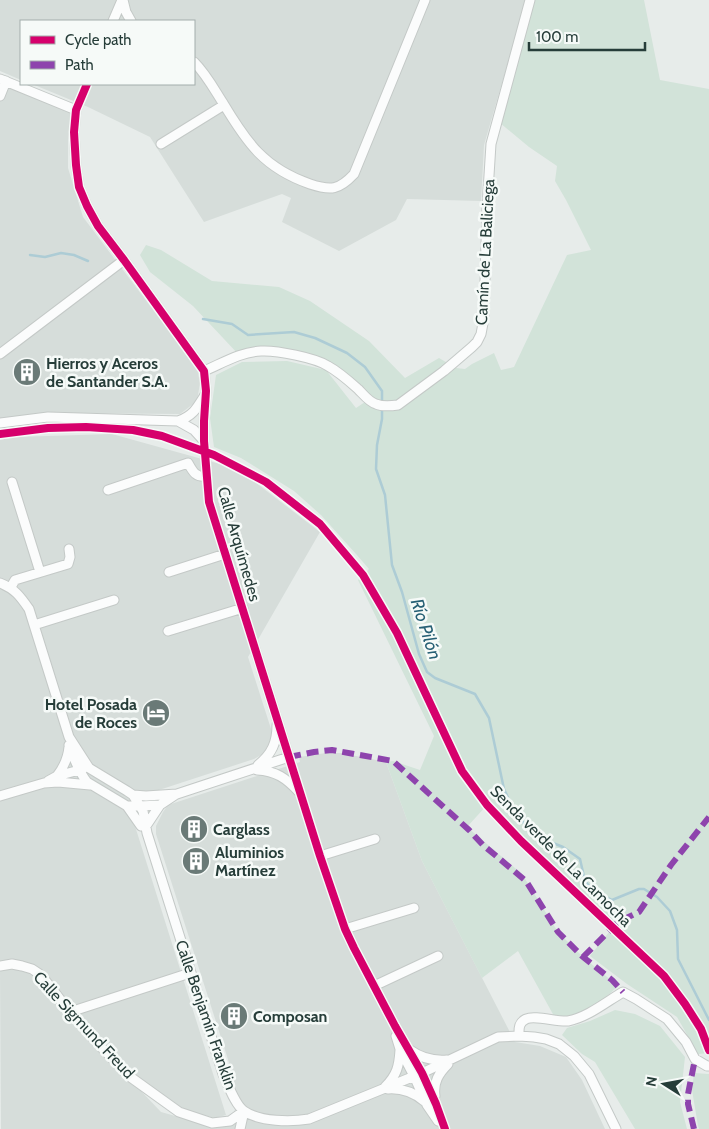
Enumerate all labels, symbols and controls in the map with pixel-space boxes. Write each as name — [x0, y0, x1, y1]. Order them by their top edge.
legend — [20, 20, 195, 85]
scale bar — [529, 20, 645, 52]
text: 100 m — [536, 28, 578, 46]
text: Cycle path — [65, 31, 131, 49]
text: Path — [65, 56, 94, 74]
street label: Camín de La Baliciega — [472, 178, 498, 326]
place label: Hierros y Aceros de Santander S.A. — [46, 354, 168, 391]
building icon: Hierros y Aceros de Santander S.A. — [12, 357, 42, 387]
street label: Calle Arquímedes — [214, 485, 265, 604]
water label: Río Pilón — [406, 596, 446, 662]
place label: Hotel Posada de Roces — [45, 695, 137, 732]
hotel icon: Hotel Posada de Roces — [141, 698, 171, 728]
street label: Senda verde de La Camocha — [486, 781, 636, 931]
building icon: Carglass — [179, 814, 209, 844]
place label: Carglass — [213, 820, 270, 839]
place label: Aluminios Martínez — [215, 843, 284, 880]
building icon: Aluminios Martínez — [181, 846, 211, 876]
street label: Calle Benjamín Franklin — [171, 938, 241, 1092]
street label: Calle Sigmund Freud — [30, 968, 138, 1082]
building icon: Composan — [219, 1001, 249, 1031]
place label: Composan — [253, 1007, 327, 1026]
north arrow — [639, 1059, 689, 1109]
text: N — [641, 1075, 661, 1088]

